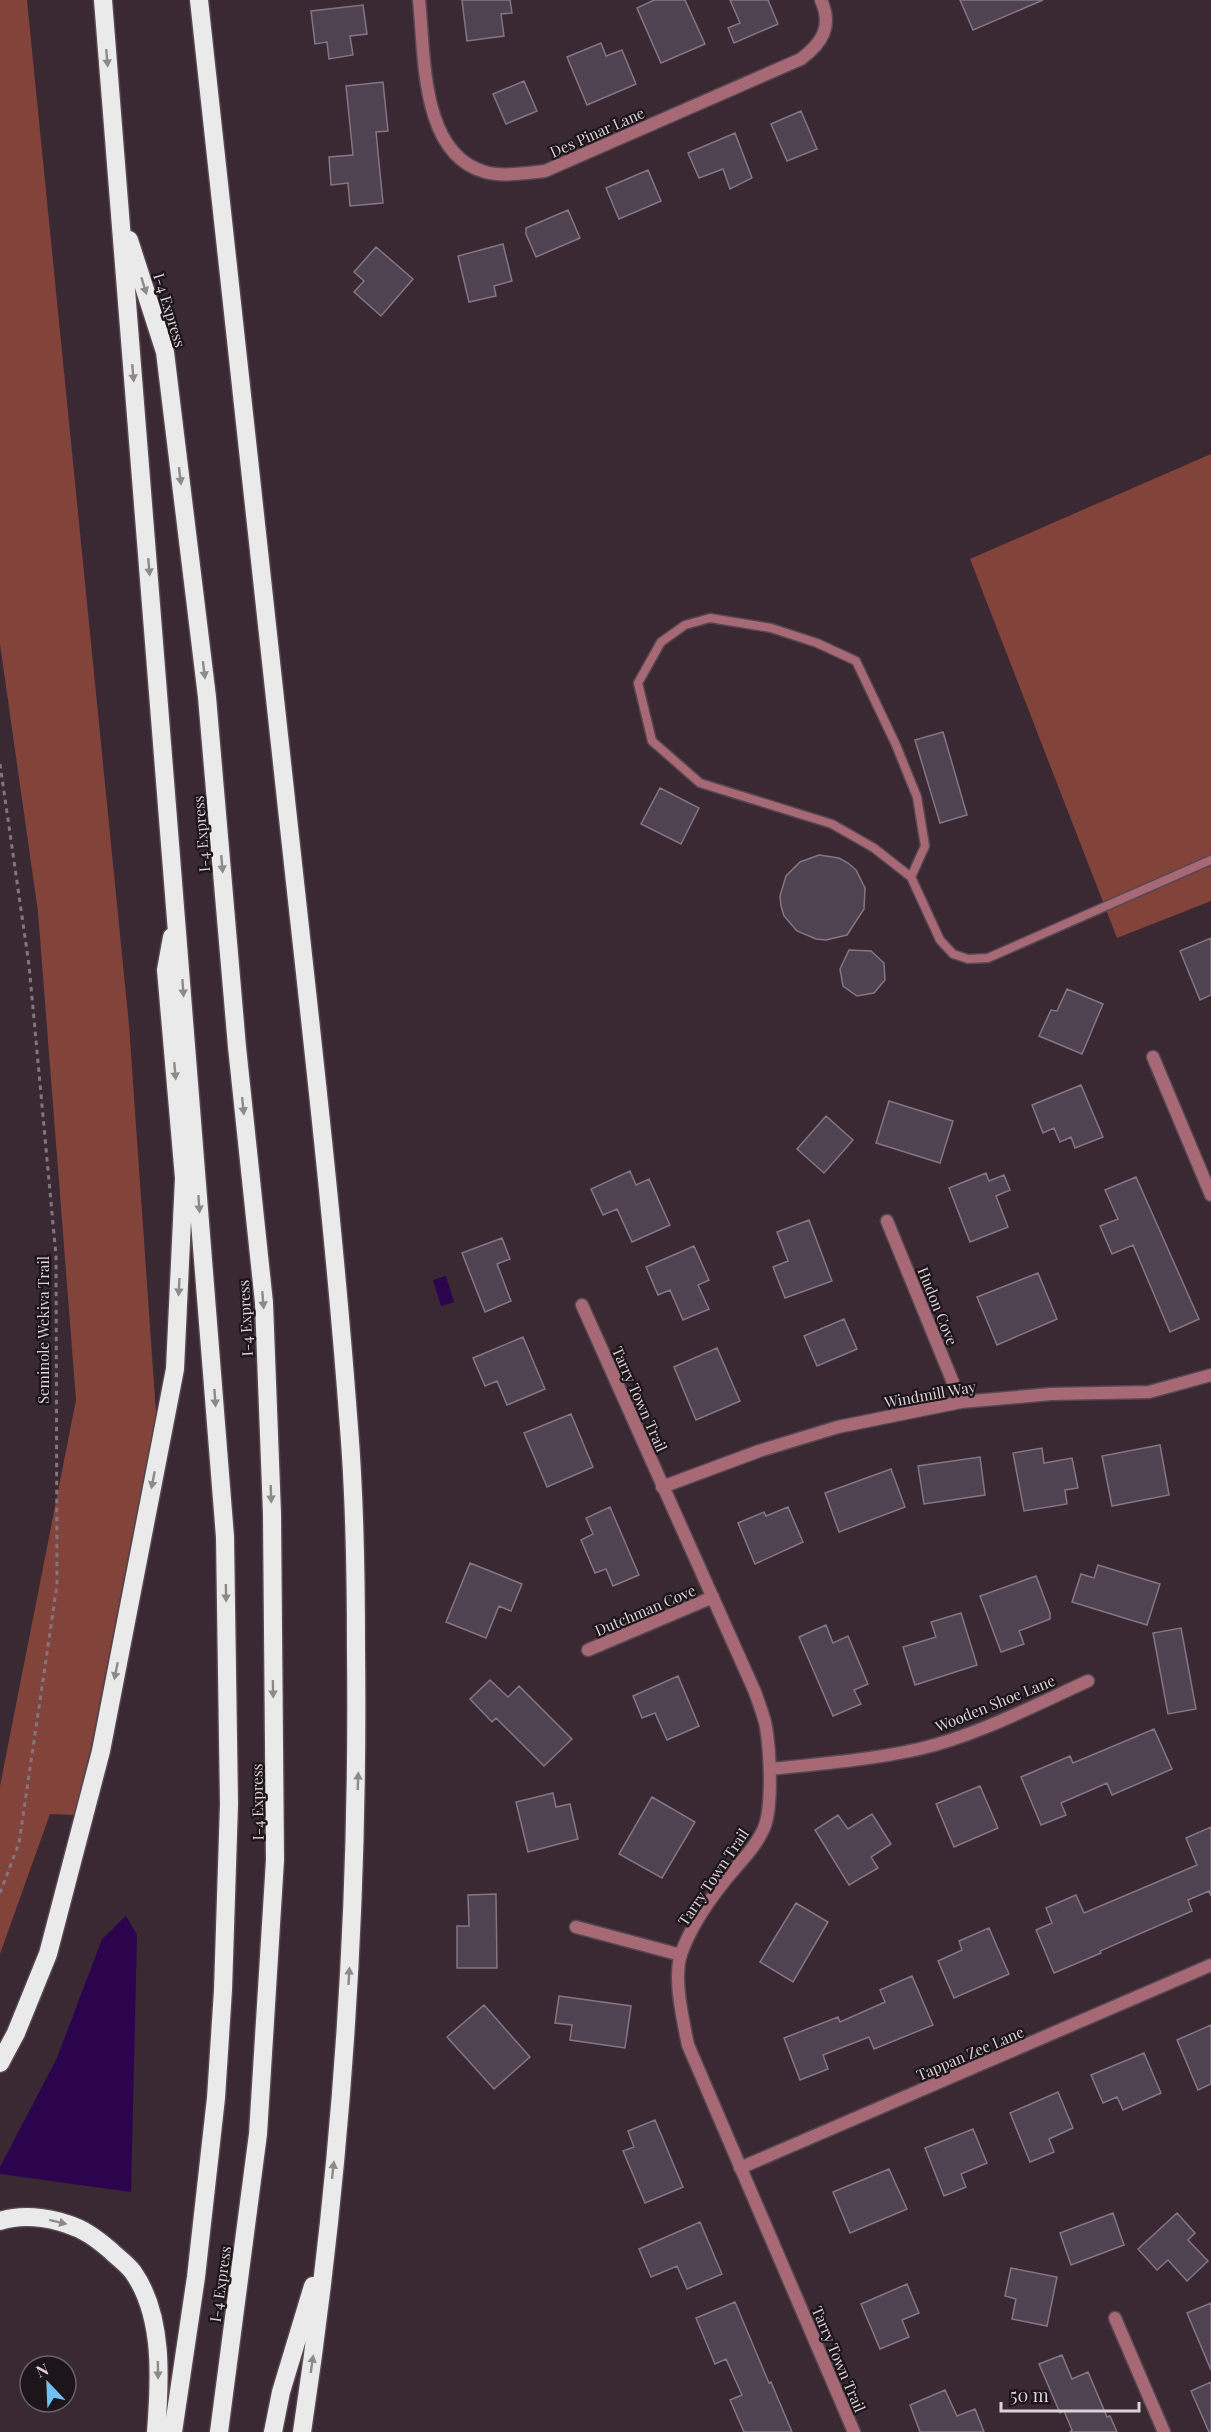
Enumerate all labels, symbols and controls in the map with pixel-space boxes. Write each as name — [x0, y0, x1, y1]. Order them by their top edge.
one-way arrow — [102, 49, 112, 68]
street label: Des Pinar Lane — [547, 102, 647, 162]
street label: I-4 Express — [149, 270, 191, 350]
one-way arrow — [139, 277, 149, 295]
one-way arrow — [128, 363, 138, 382]
one-way arrow — [175, 467, 185, 486]
one-way arrow — [144, 558, 153, 577]
one-way arrow — [199, 661, 209, 680]
street label: I-4 Express — [188, 795, 214, 873]
one-way arrow — [217, 855, 227, 874]
one-way arrow — [178, 979, 187, 998]
one-way arrow — [170, 1062, 180, 1081]
one-way arrow — [238, 1096, 248, 1115]
one-way arrow — [195, 1194, 204, 1213]
street label: Seminole Wekiva Trail — [33, 1256, 53, 1404]
street label: Hudon Cove — [913, 1264, 963, 1348]
one-way arrow — [174, 1277, 183, 1296]
street label: I-4 Express — [233, 1279, 257, 1357]
one-way arrow — [258, 1290, 268, 1309]
street label: Tarry Town Trail — [608, 1343, 672, 1455]
street label: Windmill Way — [882, 1376, 978, 1412]
one-way arrow — [210, 1389, 219, 1408]
one-way arrow — [148, 1470, 157, 1489]
one-way arrow — [266, 1485, 275, 1504]
street label: Dutchman Cove — [592, 1580, 698, 1640]
one-way arrow — [221, 1583, 231, 1602]
one-way arrow — [111, 1662, 120, 1681]
street label: Wooden Shoe Lane — [931, 1670, 1058, 1736]
one-way arrow — [269, 1680, 278, 1699]
street label: I-4 Express — [246, 1764, 268, 1840]
one-way arrow — [353, 1771, 362, 1790]
street label: Tarry Town Trail — [673, 1824, 753, 1930]
one-way arrow — [344, 1966, 353, 1985]
street label: Tappan Zee Lane — [913, 2021, 1027, 2085]
one-way arrow — [328, 2160, 338, 2179]
one-way arrow — [49, 2217, 67, 2227]
street label: I-4 Express — [205, 2245, 235, 2323]
street label: Tarry Town Trail — [808, 2303, 870, 2415]
north arrow — [18, 2354, 78, 2414]
one-way arrow — [307, 2354, 316, 2373]
text: N — [33, 2358, 52, 2382]
one-way arrow — [153, 2361, 163, 2380]
scale bar — [1001, 2375, 1139, 2413]
text: 50 m — [1010, 2383, 1049, 2407]

